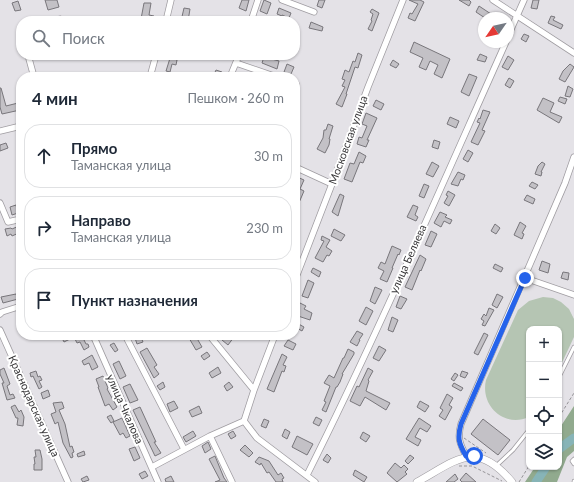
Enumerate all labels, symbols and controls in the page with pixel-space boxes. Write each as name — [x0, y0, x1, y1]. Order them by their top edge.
north arrow — [478, 12, 514, 48]
search box — [16, 16, 300, 60]
icon: search — [30, 27, 52, 49]
text: Поиск — [62, 29, 105, 47]
text: 4 мин — [32, 88, 78, 109]
text: Пешком · 260 m — [187, 90, 284, 106]
street label: Московская улица — [325, 94, 370, 186]
text: Прямо — [71, 139, 117, 157]
icon: ahead — [33, 145, 55, 167]
text: 30 m — [254, 148, 283, 164]
text: Таманская улица — [71, 157, 171, 173]
text: Направо — [71, 211, 131, 229]
icon: right — [33, 217, 55, 239]
text: 230 m — [246, 220, 283, 236]
street label: улица Беляева — [387, 222, 429, 295]
text: Таманская улица — [71, 229, 171, 245]
route end — [516, 269, 534, 287]
icon: arrive — [33, 289, 55, 311]
text: Пункт назначения — [71, 291, 198, 309]
map controls — [526, 326, 562, 470]
button: + — [526, 326, 562, 362]
street label: Краснодарская улица — [6, 353, 63, 458]
button: − — [526, 362, 562, 398]
street label: улица Чкалова — [104, 372, 147, 446]
button: locate — [526, 398, 562, 434]
button: layers — [526, 434, 562, 470]
route start — [465, 447, 483, 465]

